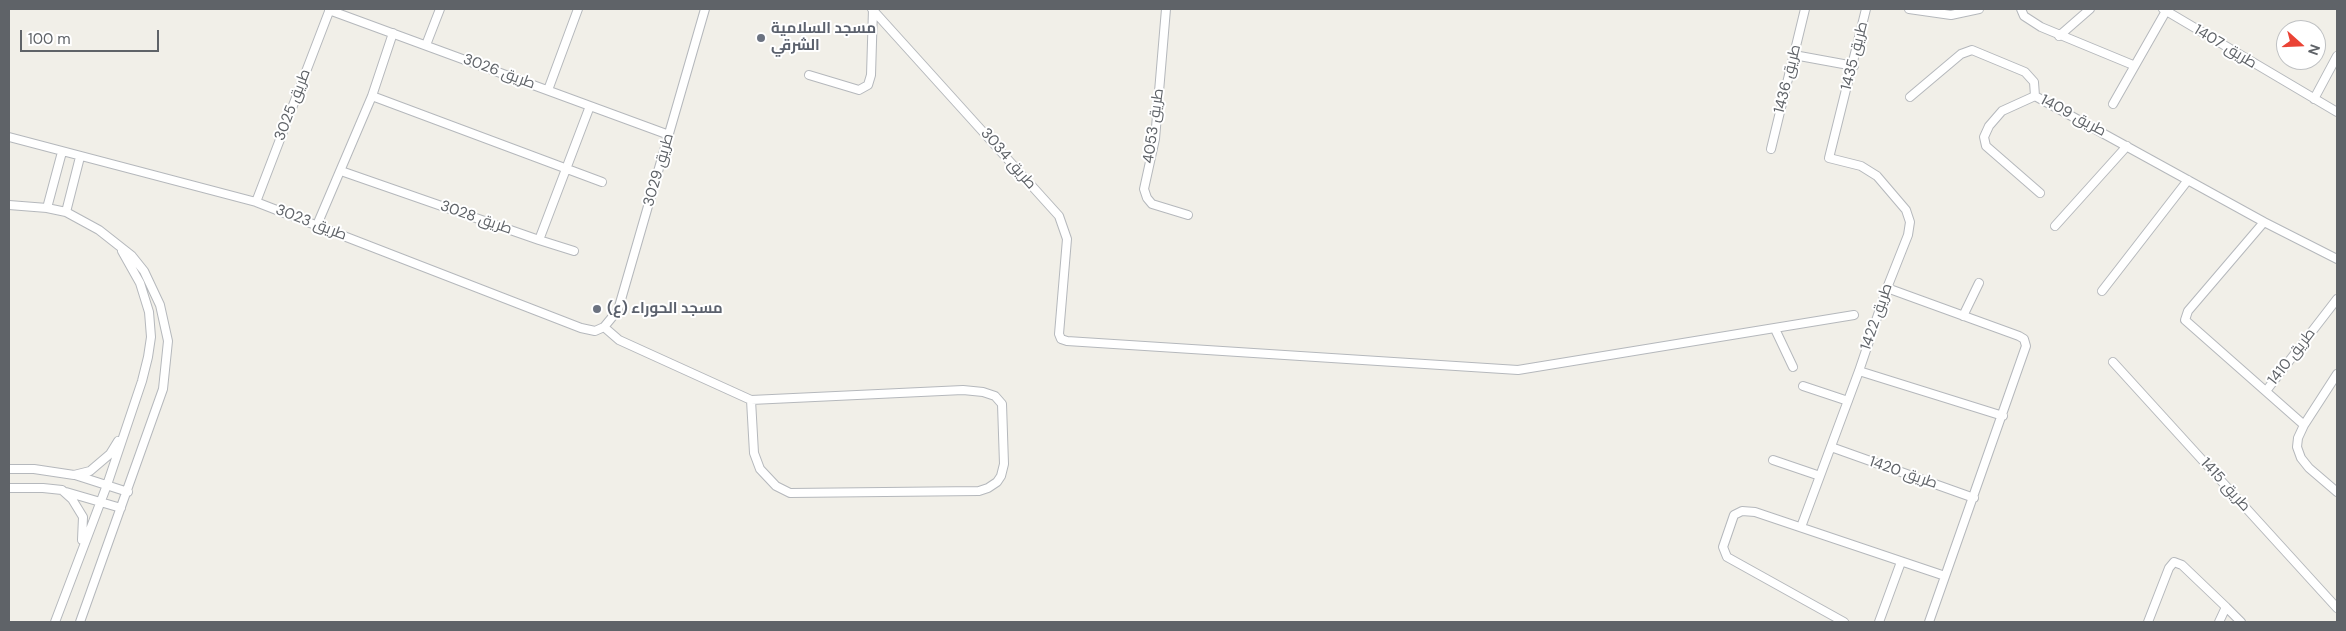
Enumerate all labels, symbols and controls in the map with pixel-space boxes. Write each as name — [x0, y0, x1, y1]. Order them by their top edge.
scale bar — [22, 20, 161, 52]
place label: مسجد السلامية الشرقي — [771, 20, 876, 55]
street label: طريق 1435 — [1838, 20, 1872, 92]
north arrow — [2276, 20, 2326, 70]
street label: طريق 1407 — [2190, 21, 2260, 73]
text: 100 m — [28, 29, 71, 49]
marker: مسجد السلامية الشرقي — [755, 32, 767, 44]
text: N — [2304, 42, 2324, 58]
street label: طريق 1436 — [1771, 43, 1805, 115]
street label: طريق 3026 — [461, 51, 537, 93]
street label: طريق 3025 — [271, 67, 315, 143]
street label: طريق 4053 — [1140, 87, 1168, 165]
street label: طريق 1409 — [2037, 91, 2109, 141]
street label: طريق 3034 — [976, 125, 1040, 193]
street label: طريق 3029 — [640, 131, 678, 209]
street label: طريق 3028 — [438, 197, 514, 239]
street label: طريق 3023 — [273, 201, 349, 245]
street label: طريق 1422 — [1857, 281, 1897, 353]
place label: مسجد الحوراء (ع) — [607, 300, 723, 318]
marker: مسجد الحوراء (ع) — [591, 303, 603, 315]
street label: طريق 1410 — [2264, 325, 2320, 389]
street label: طريق 1420 — [1867, 453, 1939, 493]
street label: طريق 1415 — [2196, 454, 2254, 516]

